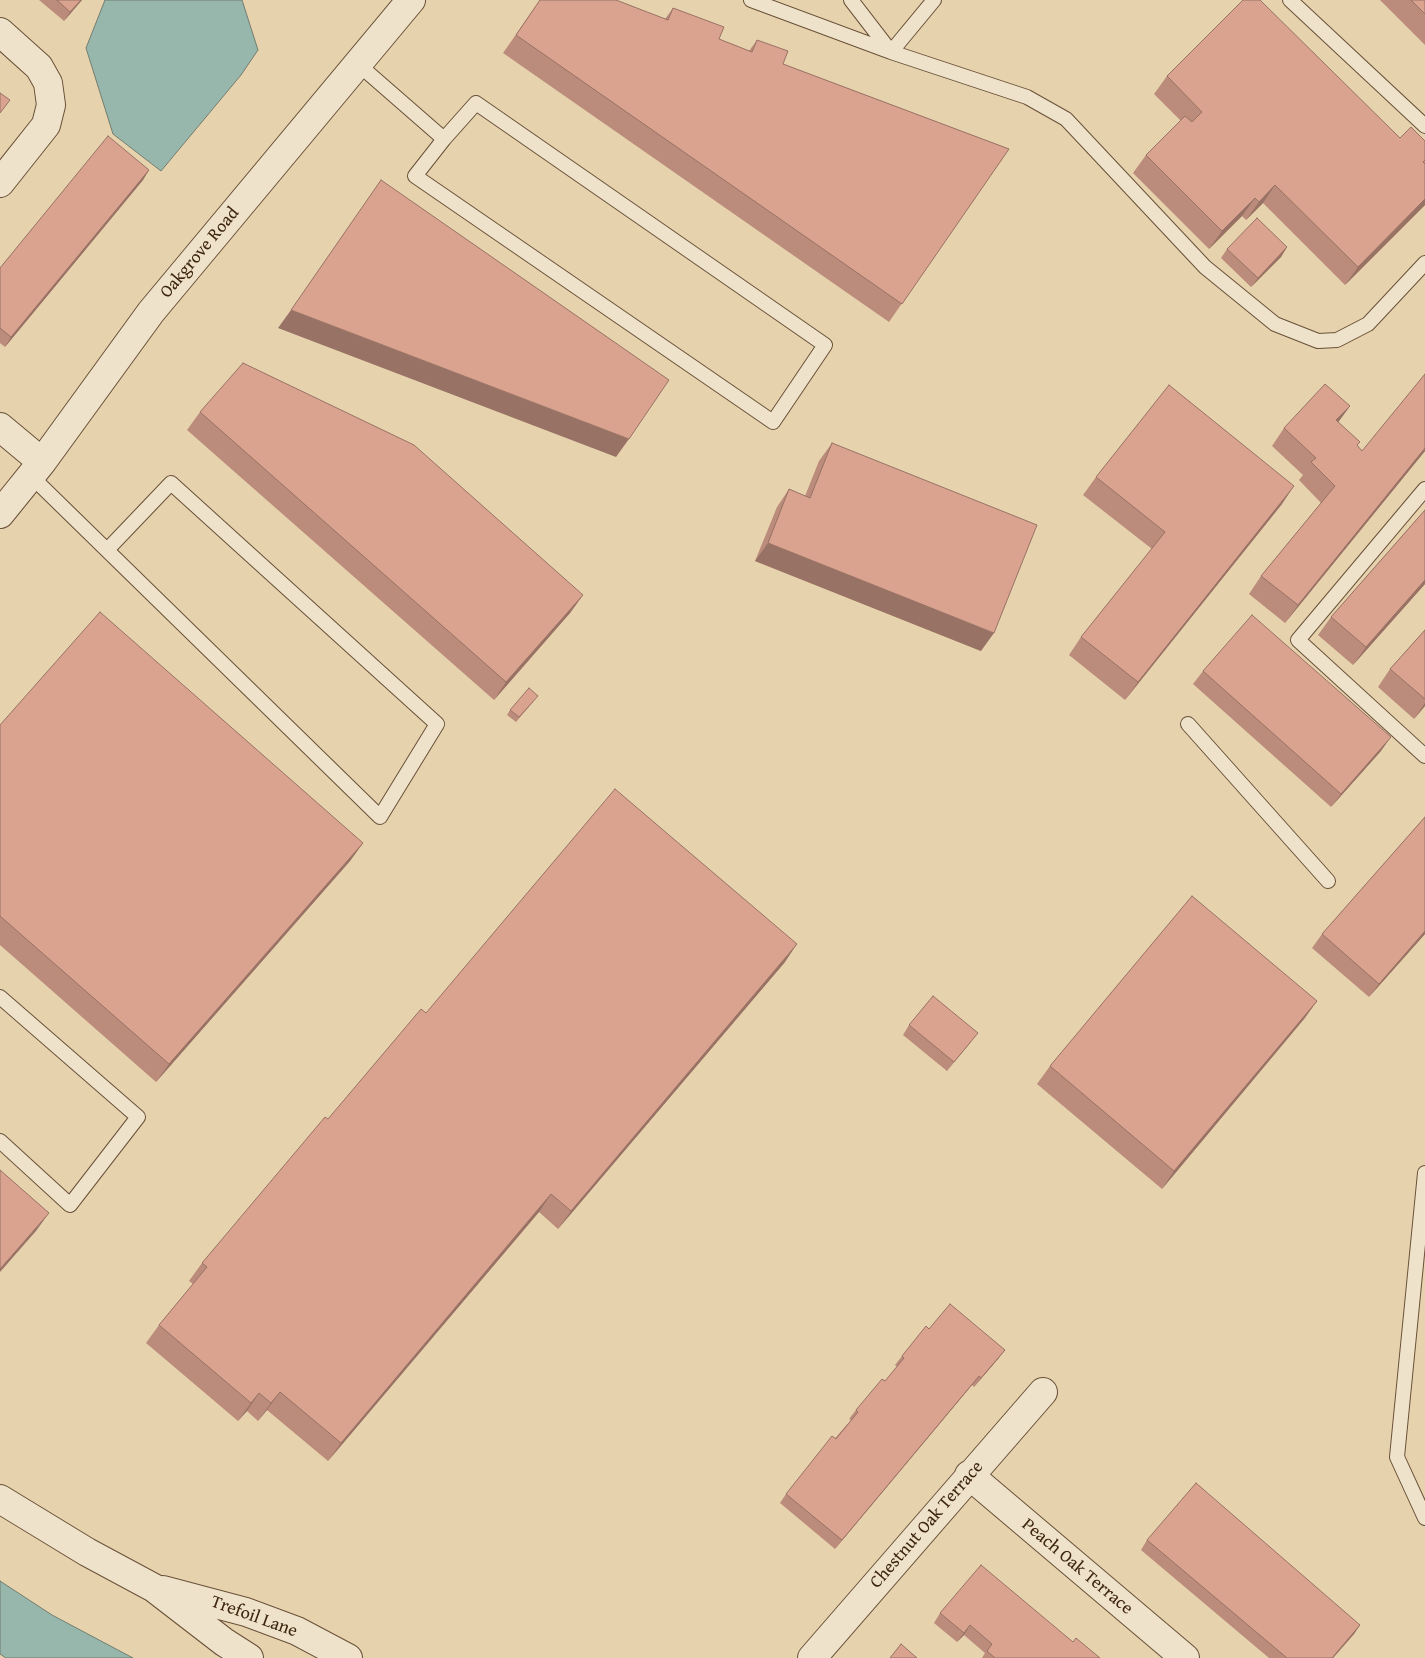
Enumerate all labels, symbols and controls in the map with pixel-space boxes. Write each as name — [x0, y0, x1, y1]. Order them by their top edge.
street label: Oakgrove Road — [156, 203, 244, 303]
street label: Chestnut Oak Terrace — [866, 1457, 988, 1593]
street label: Peach Oak Terrace — [1017, 1514, 1137, 1620]
street label: Trefoil Lane — [208, 1591, 300, 1643]

